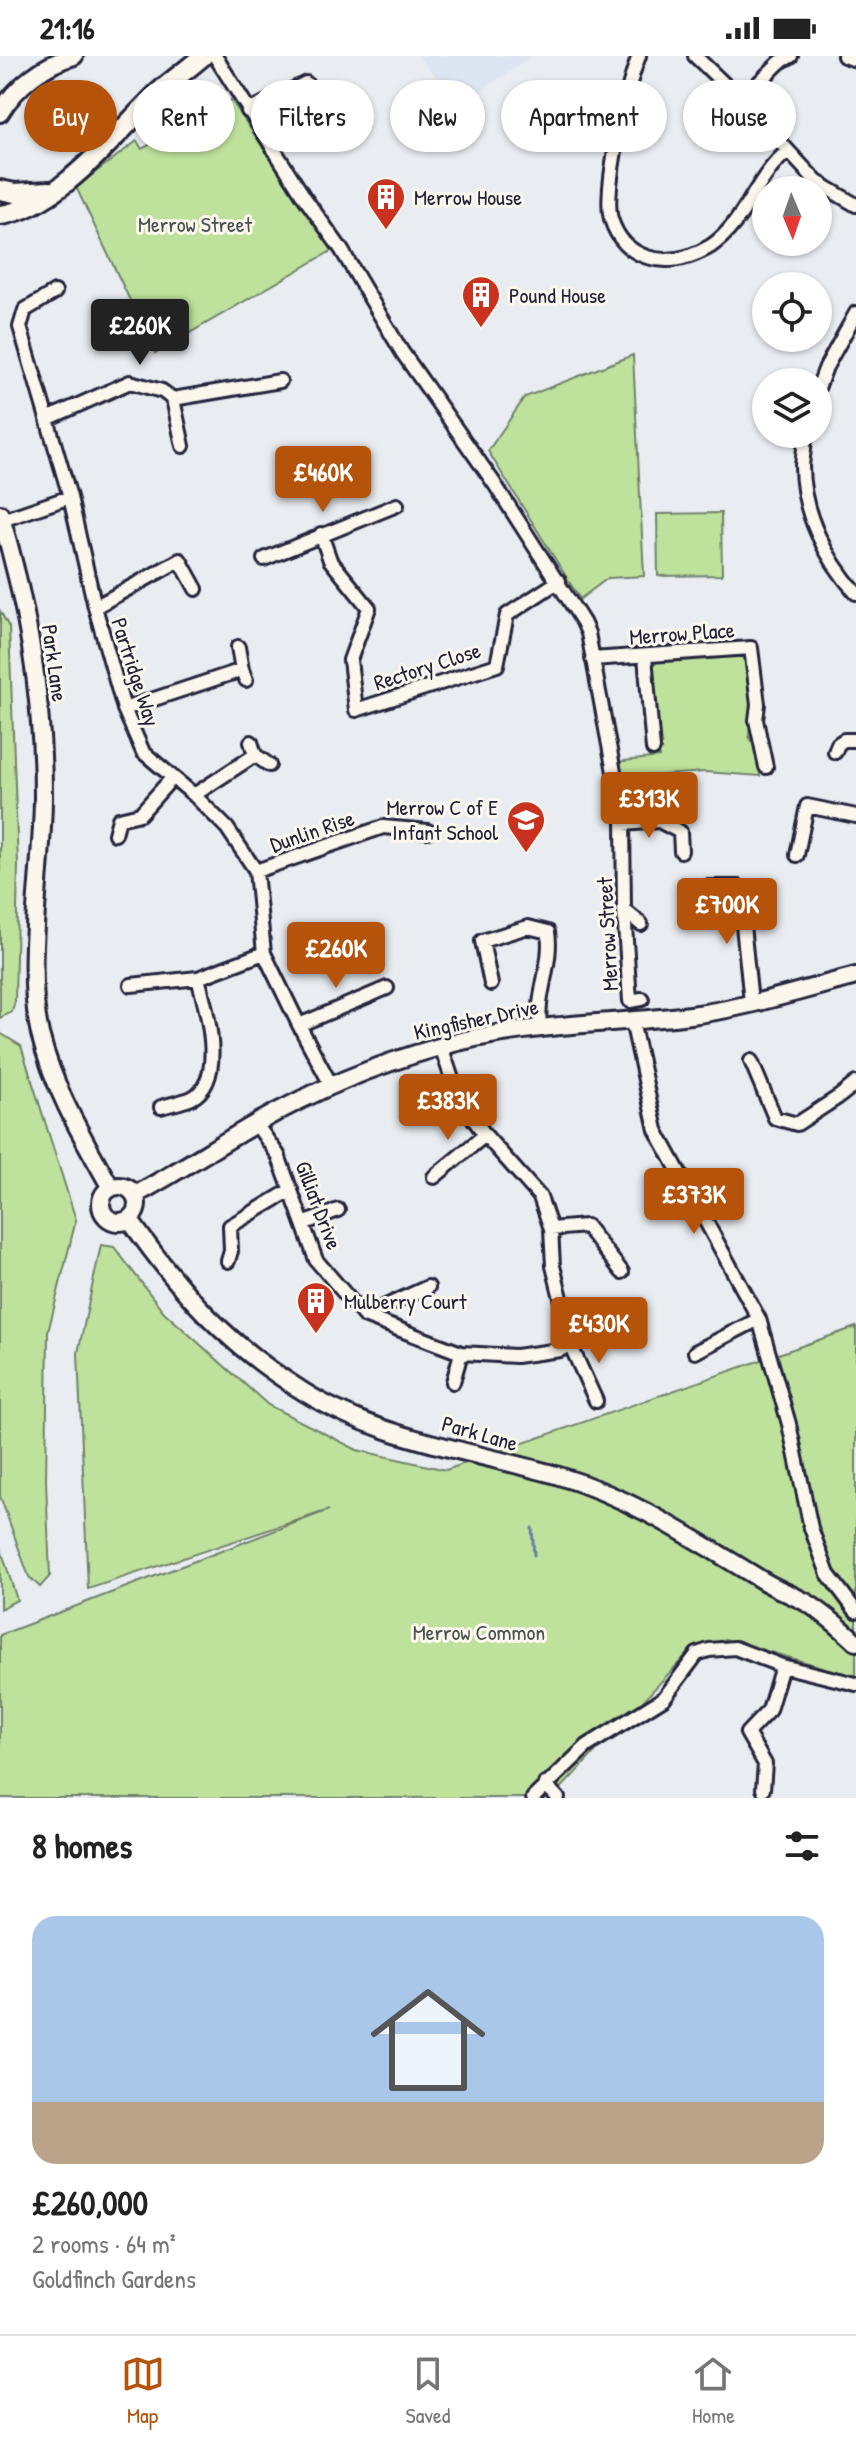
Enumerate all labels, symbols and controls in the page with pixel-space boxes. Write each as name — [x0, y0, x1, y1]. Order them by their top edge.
text: 21:16 — [40, 8, 95, 48]
chip: Buy — [24, 80, 117, 152]
chip: Rent — [133, 80, 235, 152]
chip: Filters — [251, 80, 374, 152]
chip: New — [390, 80, 485, 152]
chip: Apartment — [501, 80, 667, 152]
chip: House — [683, 80, 796, 152]
building icon: Merrow House — [365, 176, 407, 231]
north arrow — [752, 176, 832, 256]
map controls — [752, 176, 832, 448]
place label: Merrow House — [414, 182, 522, 212]
park label: Merrow Street — [138, 209, 252, 239]
button: locate — [752, 272, 832, 352]
building icon: Pound House — [460, 274, 502, 329]
place label: Pound House — [509, 280, 606, 310]
pin: £260K — [84, 299, 196, 367]
text: £260K — [109, 307, 171, 342]
button: layers — [752, 368, 832, 448]
pin: £460K — [267, 446, 379, 514]
text: £460K — [293, 454, 353, 489]
street label: Partridge Way — [104, 614, 168, 730]
street label: Merrow Place — [628, 614, 736, 652]
street label: Park Lane — [35, 623, 75, 704]
street label: Rectory Close — [370, 635, 484, 697]
pin: £313K — [593, 772, 705, 840]
text: £313K — [619, 780, 679, 815]
place label: Merrow C of E Infant School — [386, 792, 498, 847]
school or university icon: Merrow C of E Infant School — [505, 799, 547, 854]
street label: Dunlin Rise — [266, 803, 358, 859]
street label: Merrow Street — [589, 876, 625, 992]
pin: £700K — [671, 878, 783, 946]
text: £700K — [695, 886, 759, 921]
pin: £260K — [280, 922, 392, 990]
text: £260K — [305, 930, 367, 965]
street label: Kingfisher Drive — [411, 991, 541, 1047]
pin: £383K — [392, 1074, 504, 1142]
text: £383K — [417, 1082, 479, 1117]
street label: Gilliat Drive — [288, 1156, 350, 1254]
pin: £373K — [638, 1168, 750, 1236]
text: £373K — [662, 1176, 726, 1211]
building icon: Mulberry Court — [295, 1280, 337, 1335]
place label: Mulberry Court — [344, 1286, 467, 1316]
pin: £430K — [543, 1297, 655, 1365]
text: £430K — [569, 1305, 629, 1340]
street label: Park Lane — [439, 1408, 522, 1458]
park label: Merrow Common — [413, 1617, 545, 1647]
text: 8 homes — [32, 1823, 132, 1869]
icon: filters — [780, 1824, 824, 1868]
icon: home — [356, 1968, 500, 2112]
text: £260,000 — [32, 2180, 148, 2226]
text: 2 rooms · 64 m² — [32, 2226, 176, 2261]
text: Goldfinch Gardens — [32, 2261, 196, 2296]
tab: Map — [121, 2352, 165, 2430]
tab: Saved — [406, 2352, 450, 2430]
tab: Home — [691, 2352, 735, 2430]

